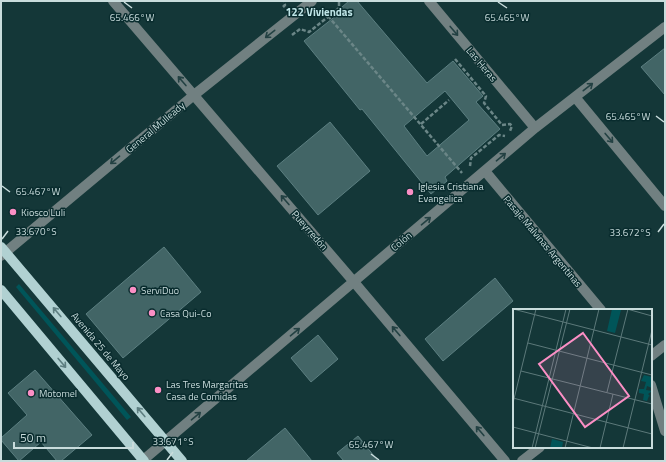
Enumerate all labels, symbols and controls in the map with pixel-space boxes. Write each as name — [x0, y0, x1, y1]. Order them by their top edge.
district label: 122 Viviendas — [285, 4, 353, 20]
text: 65.466°W — [110, 10, 154, 25]
text: 65.465°W — [485, 10, 529, 25]
one-way arrow — [450, 26, 459, 36]
one-way arrow — [265, 30, 276, 38]
street label: Las Heras — [463, 44, 501, 85]
one-way arrow — [177, 75, 186, 86]
one-way arrow — [582, 83, 593, 91]
street label: General Mulleady — [122, 98, 188, 157]
text: 65.465°W — [606, 109, 650, 124]
one-way arrow — [604, 133, 613, 143]
one-way arrow — [496, 152, 507, 161]
one-way arrow — [110, 156, 121, 165]
place label: Iglesia Cristiana Evangelica — [418, 179, 484, 206]
text: 65.467°W — [16, 184, 60, 199]
marker: Iglesia Cristiana Evangelica — [405, 187, 415, 197]
street label: Pasaje Malvinas Argentinas — [500, 192, 586, 291]
one-way arrow — [280, 195, 289, 206]
place label: Kiosco Luli — [21, 205, 65, 220]
marker: Kiosco Luli — [8, 207, 18, 217]
street label: Pueyrredón — [288, 207, 331, 254]
one-way arrow — [420, 216, 431, 225]
text: 33.670°S — [15, 224, 57, 239]
text: 33.672°S — [609, 225, 651, 240]
street label: Colón — [387, 228, 415, 255]
place label: ServiDuo — [141, 283, 179, 298]
marker: ServiDuo — [128, 285, 138, 295]
place label: Casa Qui-Co — [160, 306, 211, 321]
one-way arrow — [52, 307, 61, 318]
marker: Casa Qui-Co — [147, 308, 157, 318]
street label: Avenida 25 de Mayo — [68, 309, 134, 384]
inset map — [513, 309, 652, 448]
one-way arrow — [392, 326, 401, 337]
one-way arrow — [289, 328, 300, 337]
one-way arrow — [58, 358, 67, 368]
place label: Las Tres Margaritas Casa de Comidas — [166, 377, 248, 404]
marker: Las Tres Margaritas Casa de Comidas — [153, 385, 163, 395]
place label: Motomel — [39, 386, 77, 401]
marker: Motomel — [26, 388, 36, 398]
one-way arrow — [136, 406, 145, 417]
one-way arrow — [190, 412, 201, 421]
scale bar — [14, 424, 133, 450]
one-way arrow — [475, 426, 484, 436]
text: 50 m — [20, 428, 46, 447]
text: 33.671°S — [152, 434, 194, 449]
text: 65.467°W — [349, 437, 393, 452]

